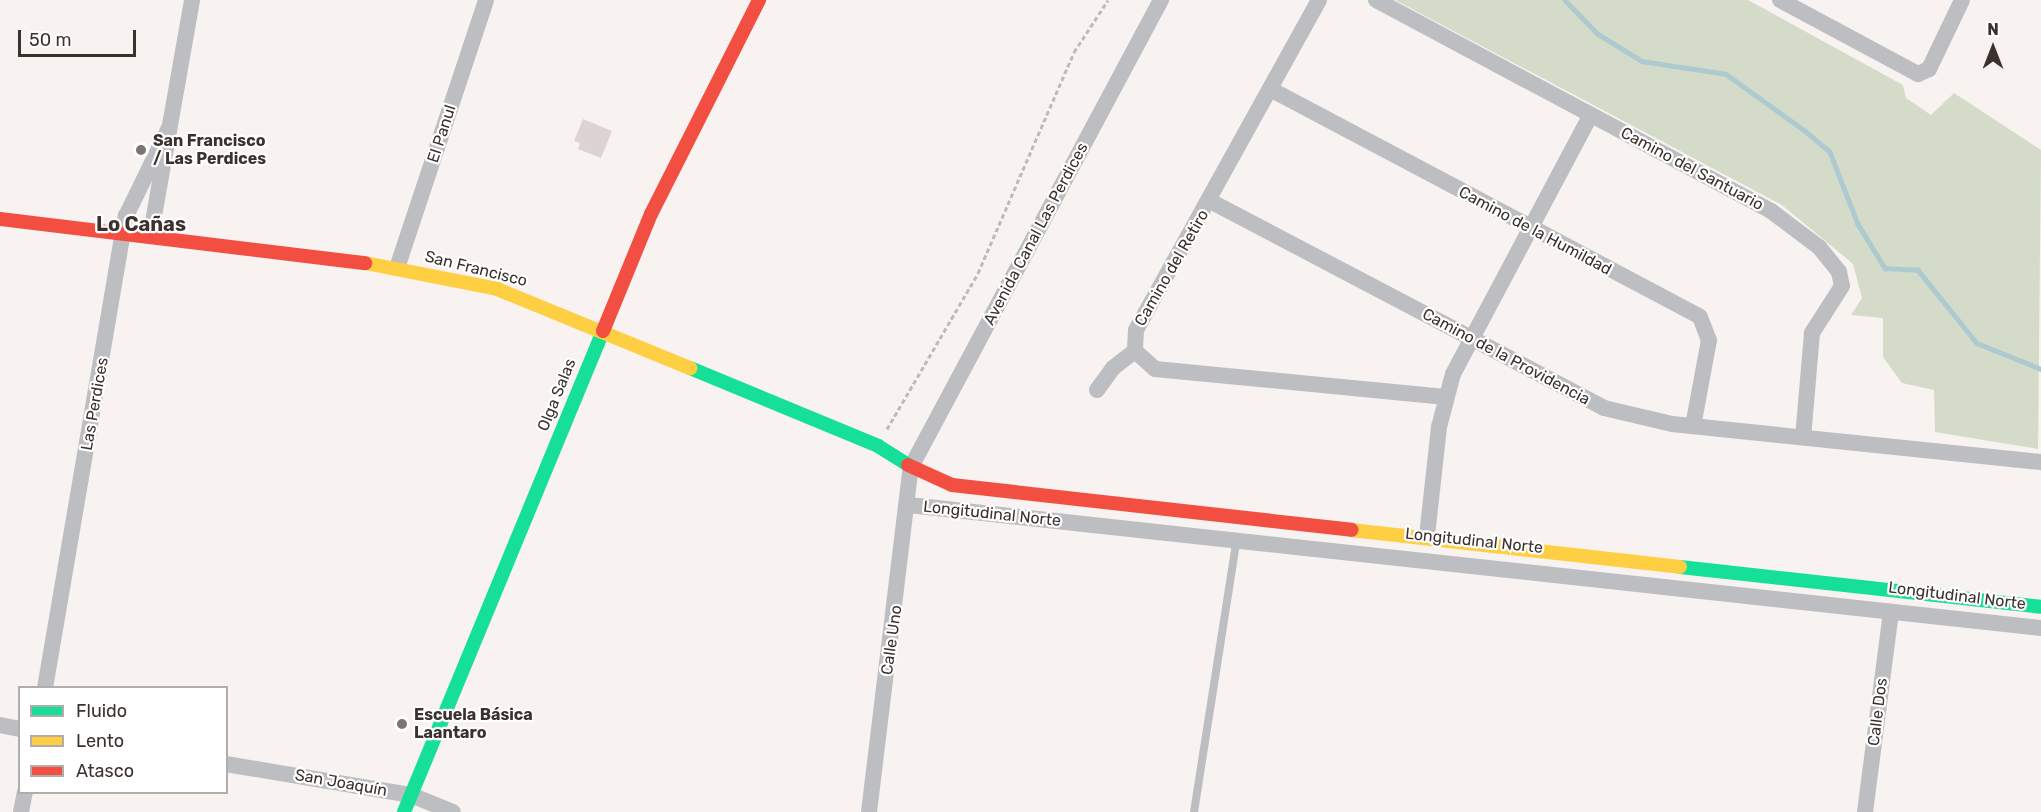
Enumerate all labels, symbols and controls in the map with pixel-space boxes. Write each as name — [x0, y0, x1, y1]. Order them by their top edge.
scale bar — [21, 18, 140, 56]
north arrow — [1963, 18, 2023, 78]
text: N — [1987, 20, 1999, 39]
text: 50 m — [29, 29, 72, 51]
street label: El Panul — [424, 103, 460, 165]
street label: Camino del Santuario — [1617, 123, 1767, 215]
place label: San Francisco / Las Perdices — [153, 131, 266, 169]
street label: Avenida Canal Las Perdices — [980, 140, 1092, 328]
marker: San Francisco / Las Perdices — [134, 143, 148, 157]
street label: Camino de la Humildad — [1455, 183, 1615, 279]
street label: Camino del Retiro — [1131, 206, 1213, 330]
district label: Lo Cañas — [96, 212, 186, 236]
street label: San Francisco — [423, 247, 529, 291]
street label: Camino de la Providencia — [1419, 305, 1593, 409]
street label: Las Perdices — [77, 356, 113, 452]
street label: Olga Salas — [534, 356, 580, 434]
street label: Longitudinal Norte — [922, 497, 1062, 531]
street label: Longitudinal Norte — [1404, 524, 1544, 558]
street label: Longitudinal Norte — [1887, 578, 2027, 614]
street label: Calle Uno — [878, 604, 906, 676]
street label: Calle Dos — [1864, 677, 1892, 747]
legend — [18, 686, 228, 794]
text: Fluido — [76, 700, 127, 722]
place label: Escuela Básica Laantaro — [414, 705, 533, 743]
marker: Escuela Básica Laantaro — [395, 717, 409, 731]
text: Lento — [76, 730, 124, 752]
text: Atasco — [76, 760, 134, 782]
street label: San Joaquín — [293, 765, 389, 801]

